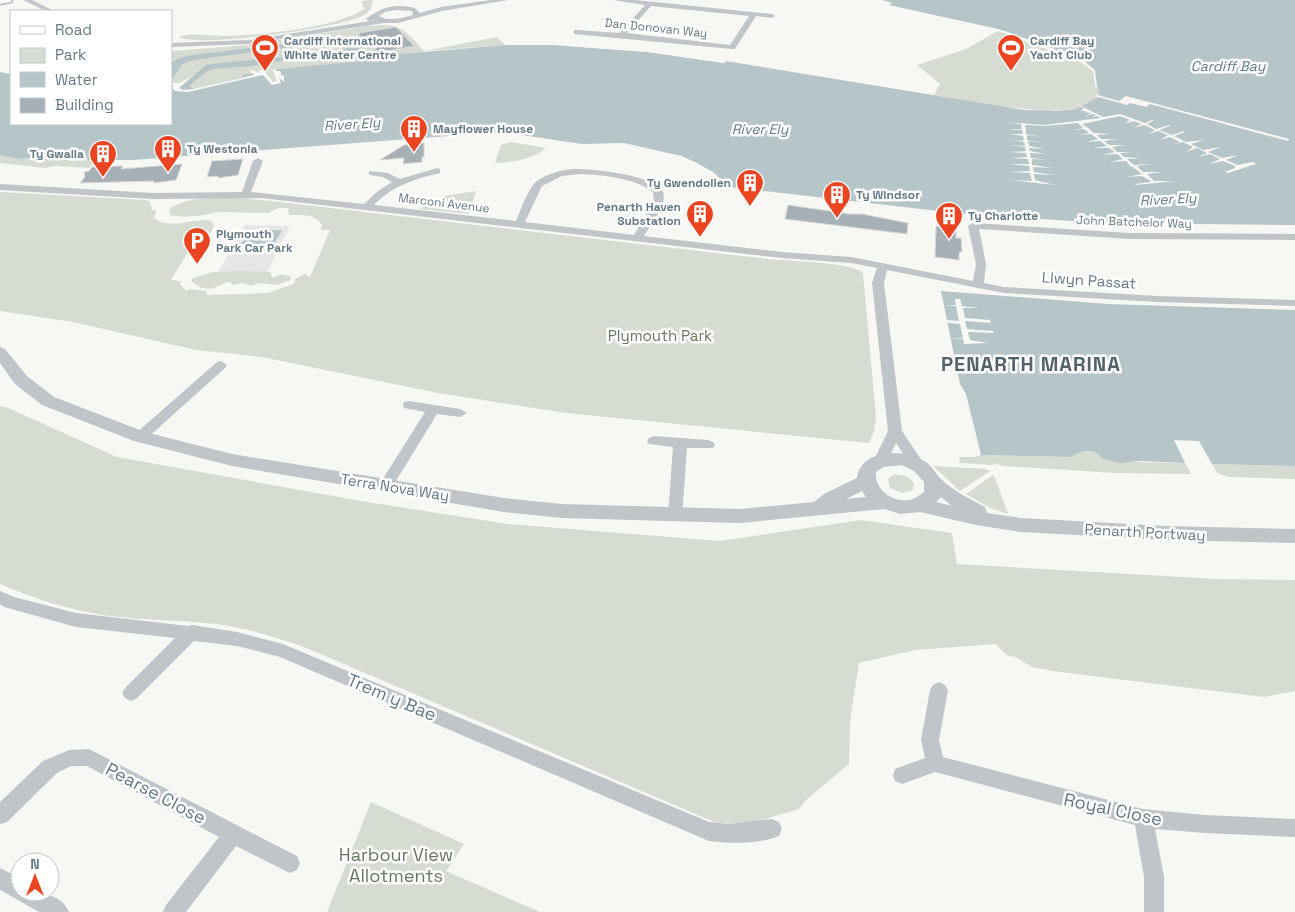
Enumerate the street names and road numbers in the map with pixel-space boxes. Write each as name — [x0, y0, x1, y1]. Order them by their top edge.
street label: Dan Donovan Way — [604, 15, 708, 41]
street label: Marconi Avenue — [397, 189, 491, 217]
street label: John Batchelor Way — [1076, 212, 1192, 232]
street label: Llwyn Passat — [1041, 267, 1137, 293]
street label: Terra Nova Way — [339, 469, 451, 505]
street label: Penarth Portway — [1084, 519, 1206, 545]
street label: Trem y Bae — [344, 668, 440, 726]
street label: Pearse Close — [102, 757, 210, 829]
street label: Royal Close — [1062, 787, 1164, 831]

